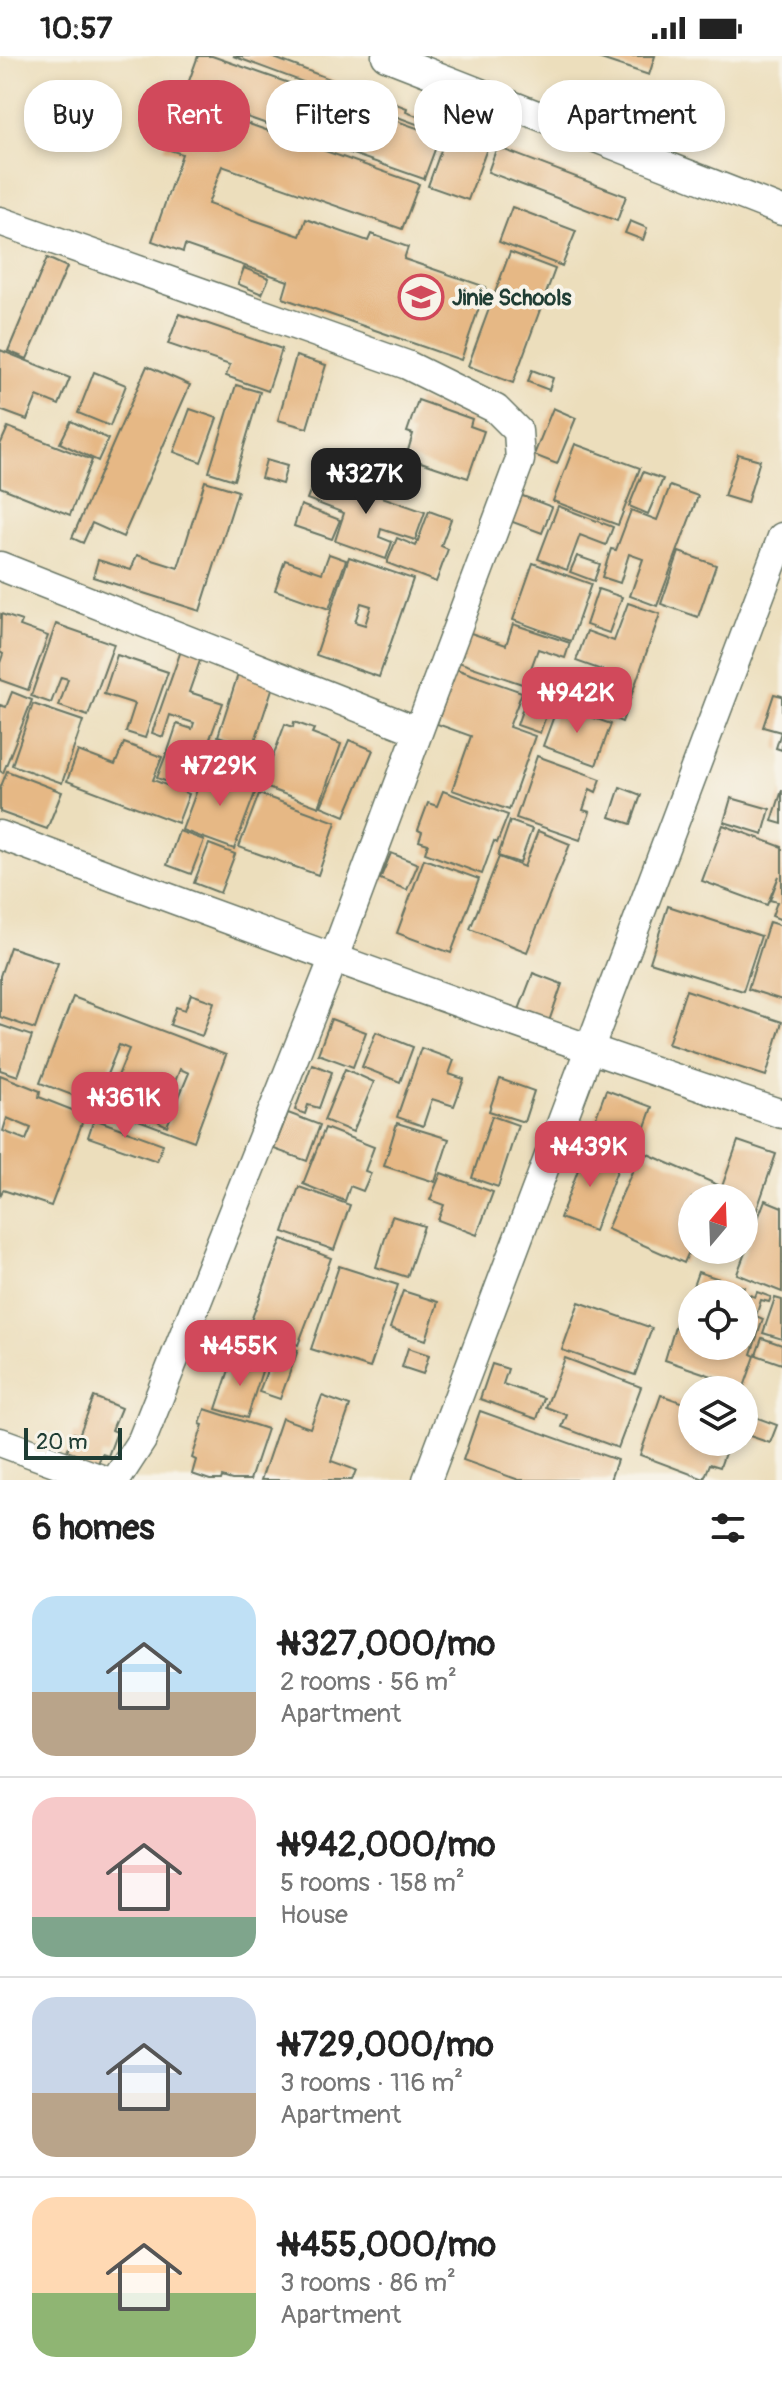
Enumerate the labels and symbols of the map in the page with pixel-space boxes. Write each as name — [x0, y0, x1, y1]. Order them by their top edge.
school or university icon: Jinie Schools — [397, 273, 445, 321]
place label: Jinie Schools — [452, 284, 571, 312]
pin: ₦327K — [310, 448, 422, 516]
pin: ₦942K — [521, 667, 633, 735]
pin: ₦729K — [164, 740, 276, 808]
pin: ₦361K — [69, 1072, 181, 1140]
pin: ₦439K — [534, 1121, 646, 1189]
north arrow — [678, 1184, 758, 1264]
pin: ₦455K — [184, 1320, 296, 1388]
scale bar — [24, 1424, 122, 1460]

